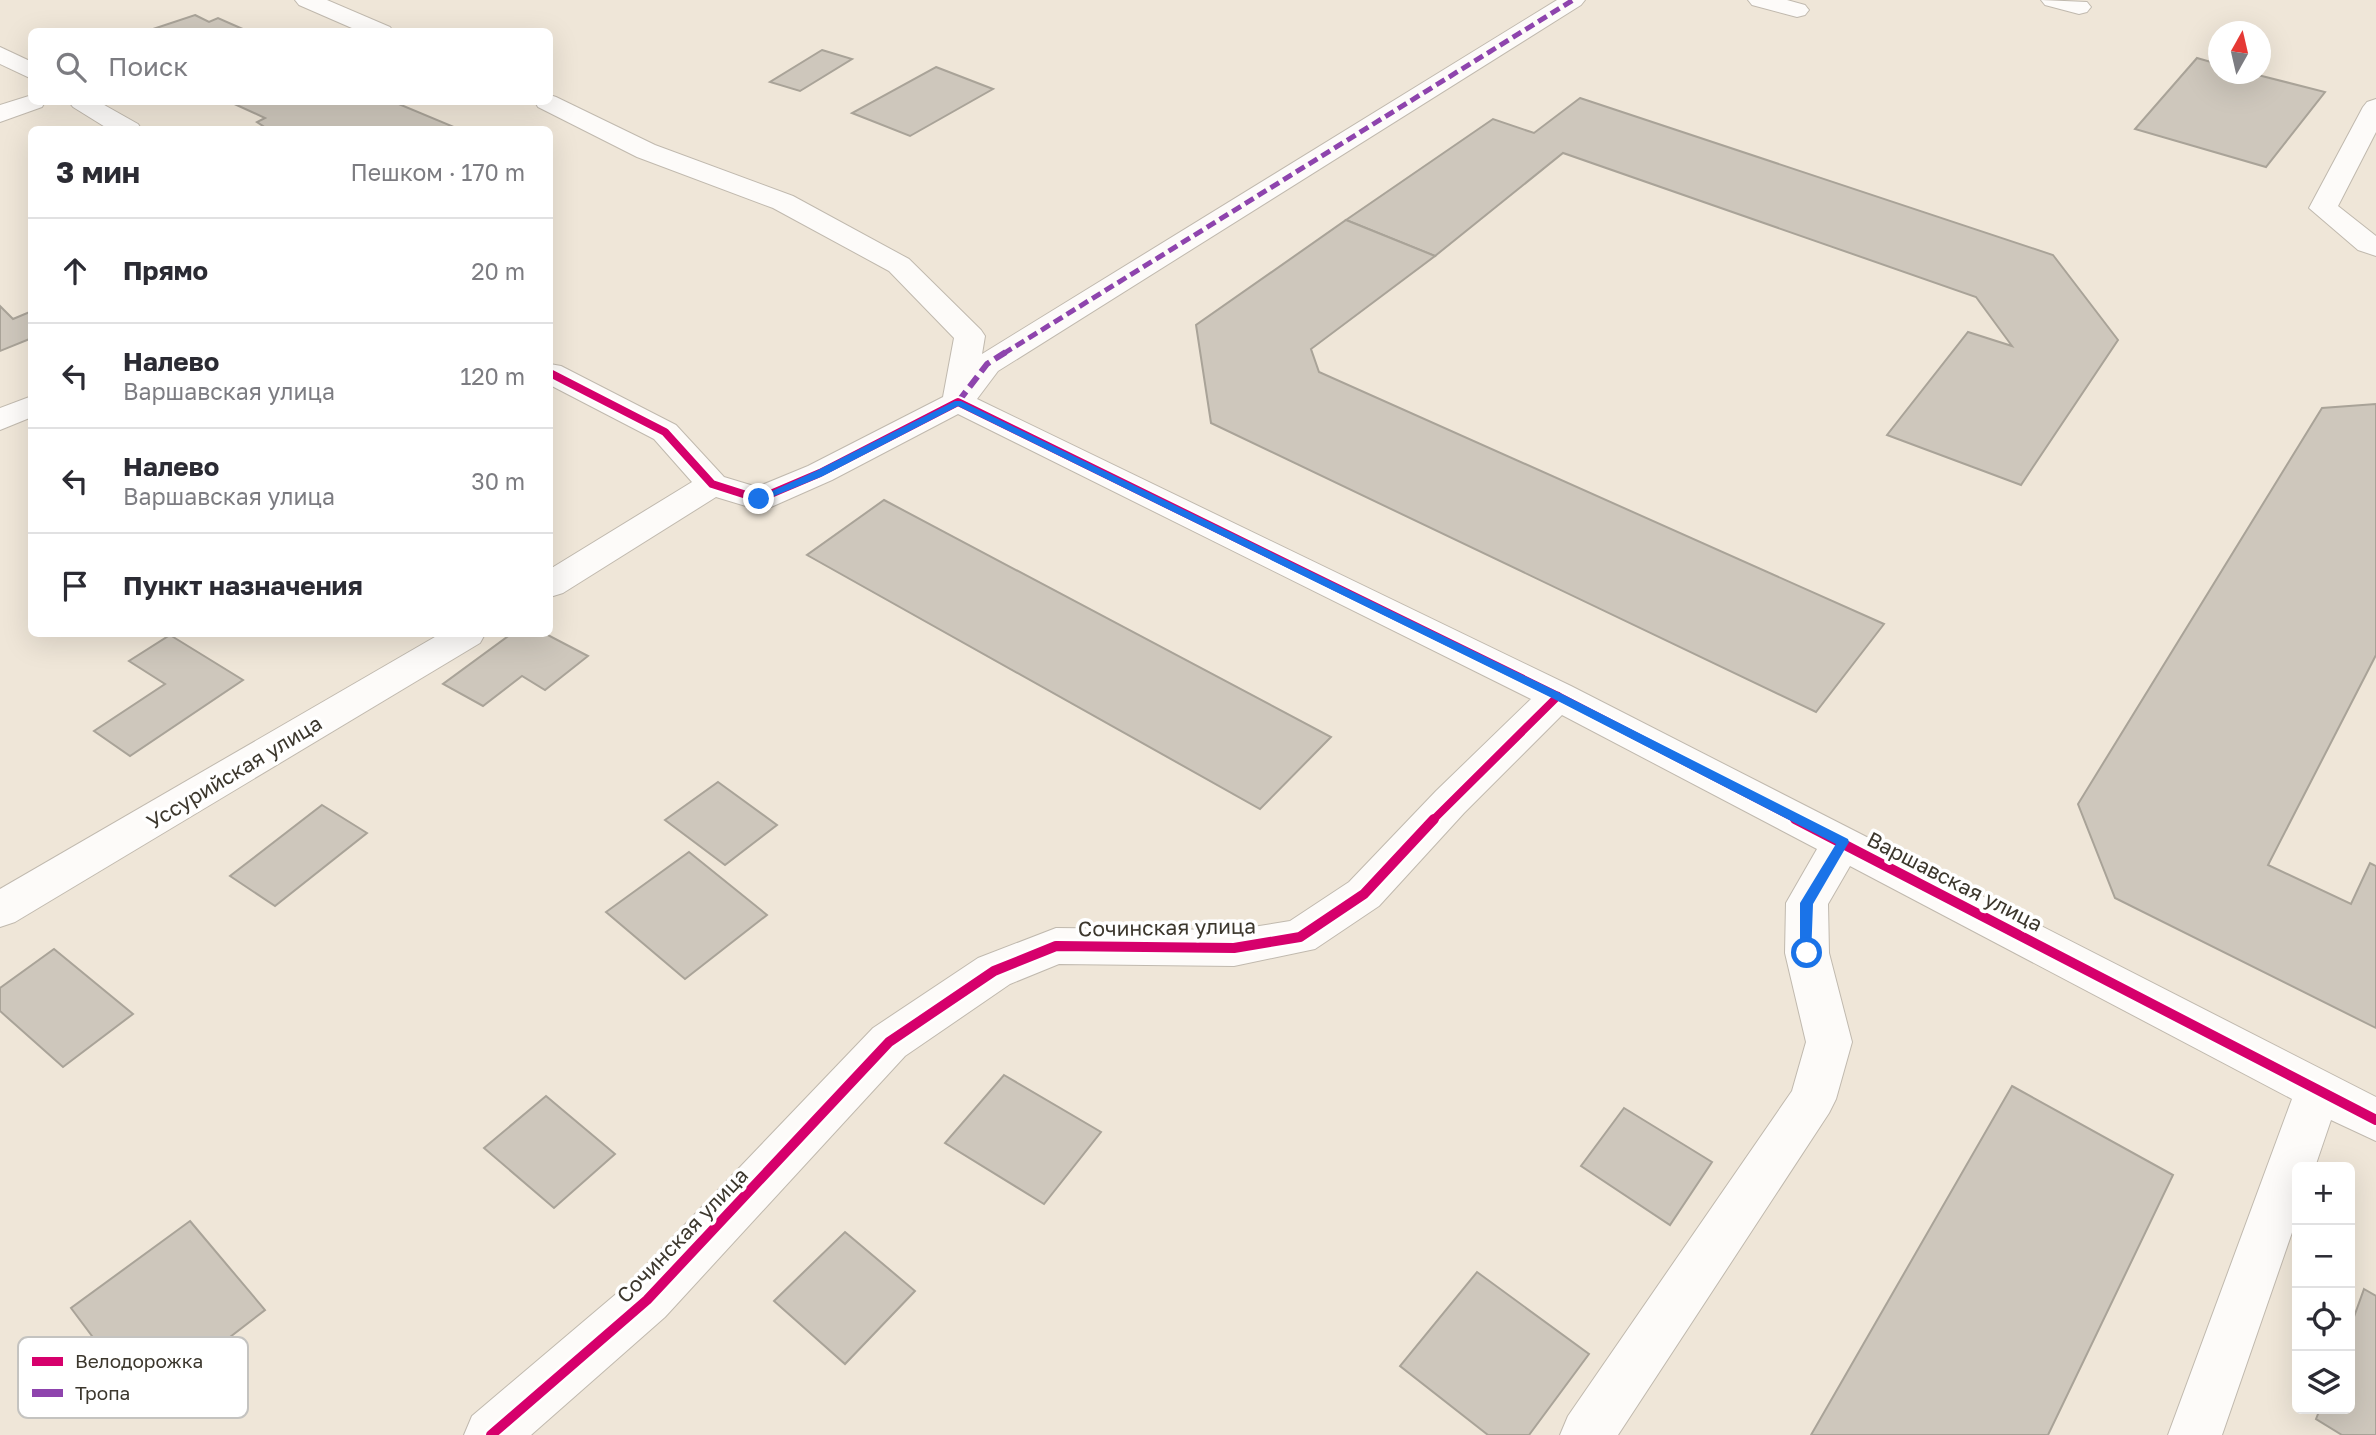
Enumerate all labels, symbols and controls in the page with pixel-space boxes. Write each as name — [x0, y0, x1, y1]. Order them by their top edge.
north arrow — [2208, 21, 2271, 84]
search box — [28, 28, 553, 105]
icon: search — [52, 48, 90, 86]
text: Поиск — [108, 51, 188, 82]
text: 3 мин — [56, 154, 140, 190]
text: Пешком · 170 m — [351, 158, 525, 186]
icon: ahead — [56, 252, 94, 290]
text: Прямо — [123, 255, 208, 286]
text: 20 m — [471, 257, 525, 285]
text: Налево — [123, 346, 219, 377]
icon: left — [56, 357, 94, 395]
text: 120 m — [460, 362, 525, 390]
text: Варшавская улица — [123, 377, 335, 405]
text: Налево — [123, 451, 219, 482]
icon: left — [56, 462, 94, 500]
text: 30 m — [471, 467, 525, 495]
text: Варшавская улица — [123, 482, 335, 510]
route end — [743, 483, 774, 514]
icon: arrive — [56, 567, 94, 605]
text: Пункт назначения — [123, 570, 363, 601]
street label: Уссурийская улица — [142, 709, 326, 835]
street label: Варшавская улица — [1863, 825, 2047, 937]
street label: Сочинская улица — [1078, 912, 1256, 942]
route start — [1791, 937, 1822, 968]
street label: Сочинская улица — [611, 1162, 753, 1308]
map controls — [2292, 1162, 2355, 1414]
button: + — [2292, 1162, 2355, 1225]
button: − — [2292, 1225, 2355, 1288]
button: locate — [2292, 1288, 2355, 1351]
legend — [18, 1337, 248, 1418]
text: Велодорожка — [75, 1349, 203, 1372]
button: layers — [2292, 1351, 2355, 1414]
text: Тропа — [75, 1381, 130, 1404]

